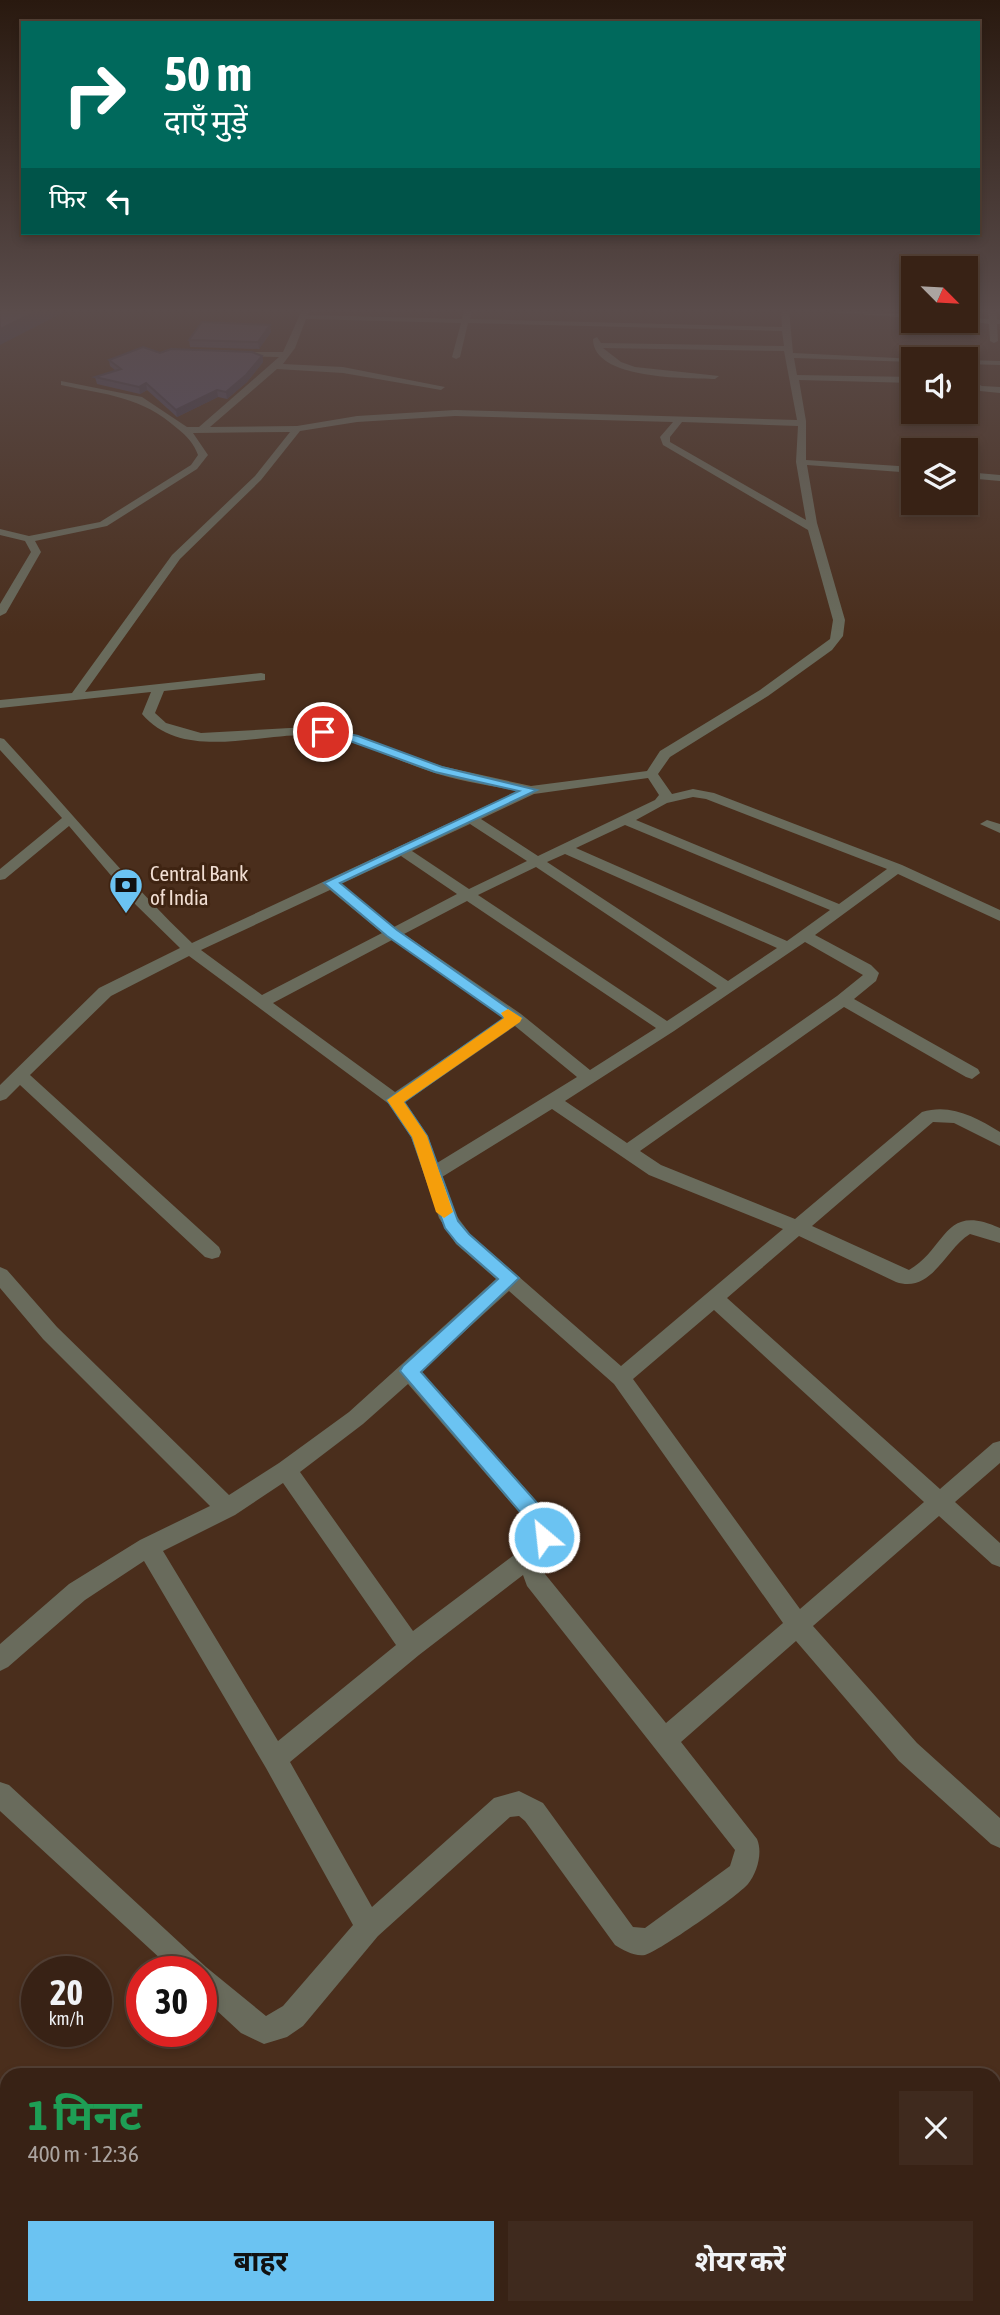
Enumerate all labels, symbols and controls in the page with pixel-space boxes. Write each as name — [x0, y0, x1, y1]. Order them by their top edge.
text: 50 m — [164, 45, 252, 101]
icon: right — [49, 49, 140, 140]
text: दाएँ मुड़ें — [164, 103, 248, 140]
icon: left — [100, 182, 138, 220]
text: फिर — [49, 184, 86, 214]
north arrow — [901, 256, 978, 332]
map controls — [901, 256, 978, 515]
button: sound — [901, 347, 978, 424]
button: layers — [901, 438, 978, 515]
pin — [293, 702, 353, 762]
icon: arrive — [304, 713, 342, 751]
place label: Central Bank of India — [150, 861, 248, 909]
bank icon: Central Bank of India — [107, 866, 145, 915]
position arrow — [507, 1500, 581, 1574]
speed limit sign: 30 — [126, 1956, 217, 2047]
text: 20 — [50, 1972, 83, 2012]
text: km/h — [49, 2008, 84, 2029]
text: 1 मिनट — [28, 2091, 142, 2139]
button: close — [899, 2091, 973, 2165]
text: 400 m · 12:36 — [28, 2141, 139, 2167]
button: बाहर — [28, 2221, 494, 2301]
button: शेयर करें — [508, 2221, 973, 2301]

